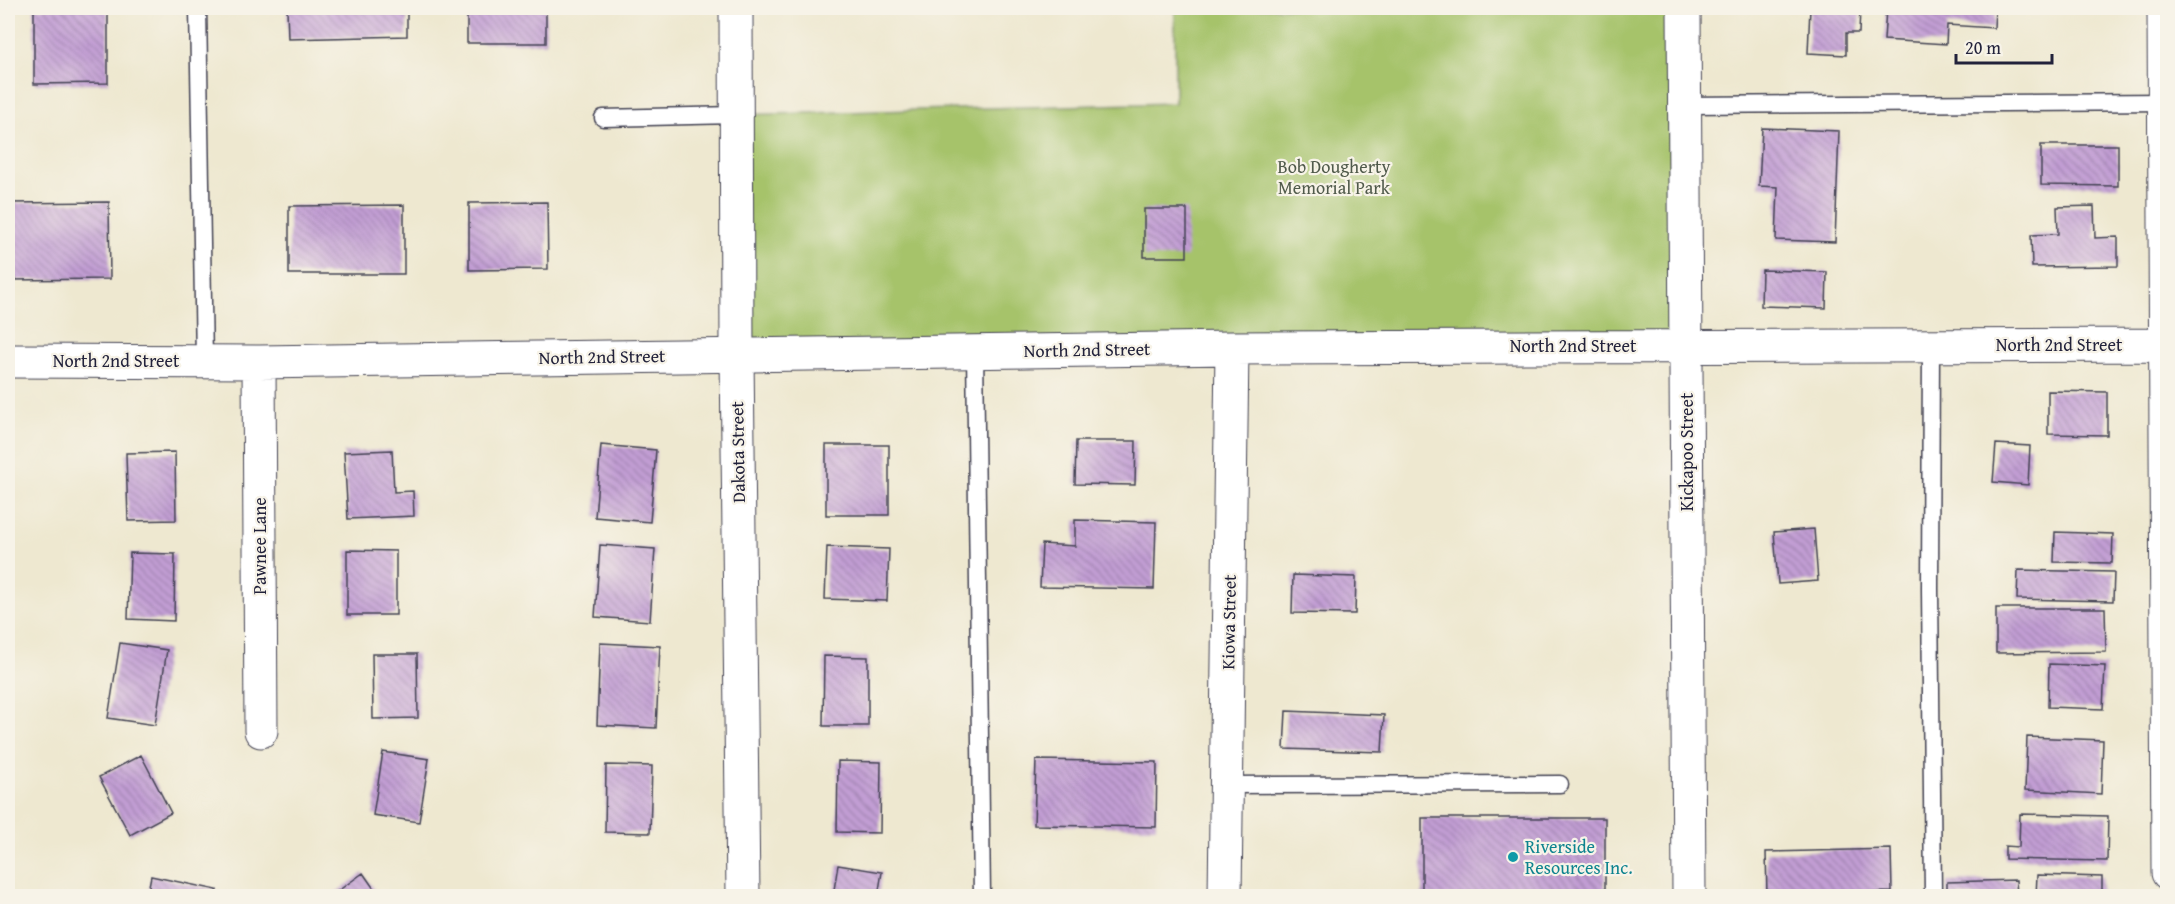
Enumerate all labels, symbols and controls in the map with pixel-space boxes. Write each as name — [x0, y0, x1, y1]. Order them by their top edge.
scale bar — [1956, 27, 2052, 65]
text: 20 m — [1965, 34, 2001, 61]
park label: Bob Dougherty Memorial Park — [1278, 153, 1391, 201]
street label: North 2nd Street — [1996, 331, 2123, 358]
street label: North 2nd Street — [1510, 332, 1637, 359]
street label: North 2nd Street — [1023, 335, 1151, 364]
street label: North 2nd Street — [538, 342, 666, 371]
street label: North 2nd Street — [53, 347, 180, 374]
street label: Kickapoo Street — [1673, 392, 1700, 511]
street label: Dakota Street — [723, 400, 752, 503]
street label: Pawnee Lane — [246, 497, 273, 595]
street label: Kiowa Street — [1214, 574, 1243, 670]
place label: Riverside Resources Inc. — [1525, 833, 1633, 881]
marker: Riverside Resources Inc. — [1506, 850, 1520, 864]

